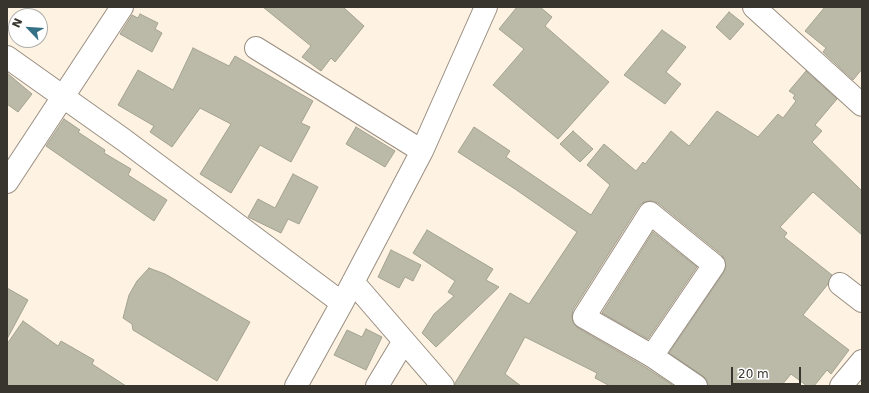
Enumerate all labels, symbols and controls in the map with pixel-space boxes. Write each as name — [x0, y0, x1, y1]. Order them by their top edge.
north arrow — [8, 8, 48, 48]
text: N — [10, 16, 25, 30]
scale bar — [733, 359, 803, 385]
text: 20 m — [738, 367, 769, 381]

